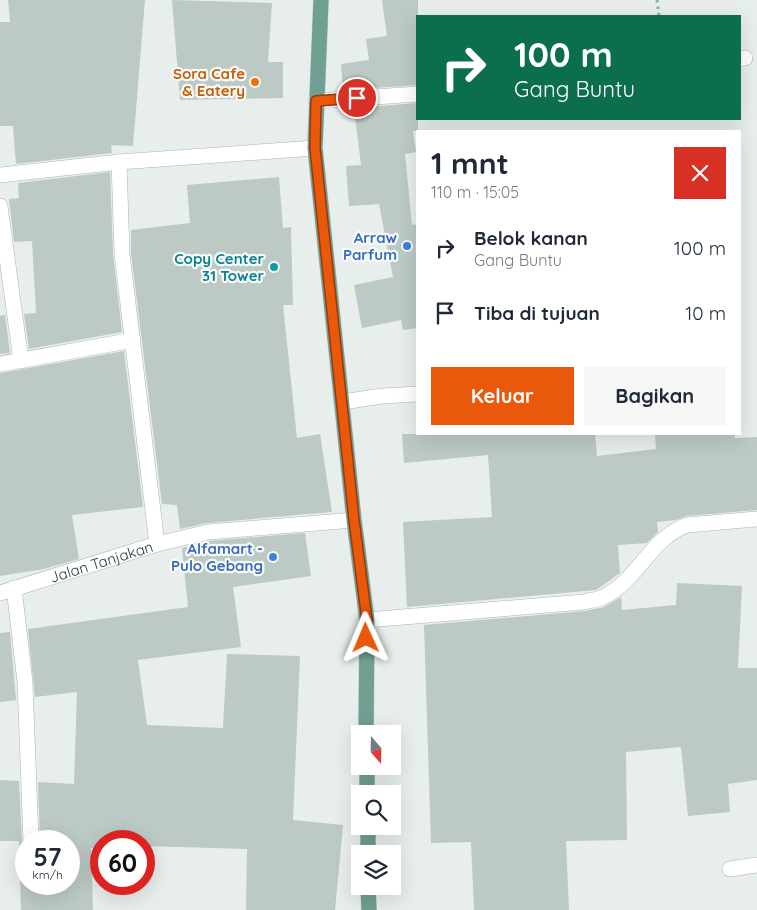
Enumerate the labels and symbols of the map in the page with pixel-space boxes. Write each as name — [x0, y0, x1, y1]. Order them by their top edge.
place label: Sora Cafe & Eatery — [173, 64, 245, 100]
marker: Sora Cafe & Eatery — [249, 76, 261, 88]
pin — [336, 77, 378, 119]
place label: Arraw Parfum — [343, 228, 397, 264]
marker: Arraw Parfum — [401, 240, 413, 252]
place label: Copy Center 31 Tower — [174, 249, 264, 285]
marker: Copy Center 31 Tower — [268, 261, 280, 273]
street label: Jalan Tanjakan — [47, 536, 155, 586]
place label: Alfamart - Pulo Gebang — [171, 539, 263, 575]
marker: Alfamart - Pulo Gebang — [267, 551, 279, 563]
position arrow — [339, 611, 391, 663]
north arrow — [351, 725, 401, 775]
speed limit sign: 60 — [90, 830, 155, 895]

